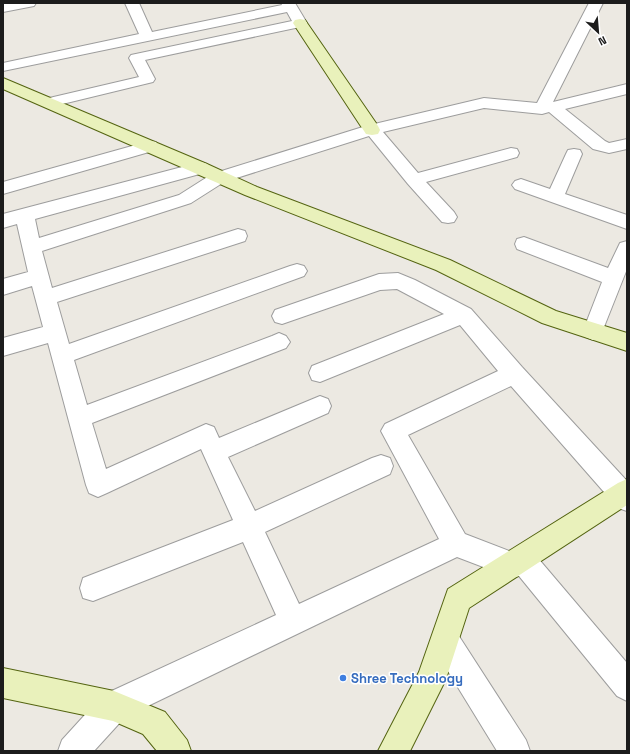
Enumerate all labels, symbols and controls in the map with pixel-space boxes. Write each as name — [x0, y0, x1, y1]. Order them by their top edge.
north arrow — [578, 12, 618, 52]
text: N — [596, 33, 609, 49]
place label: Shree Technology — [351, 670, 463, 687]
marker: Shree Technology — [338, 673, 348, 683]

